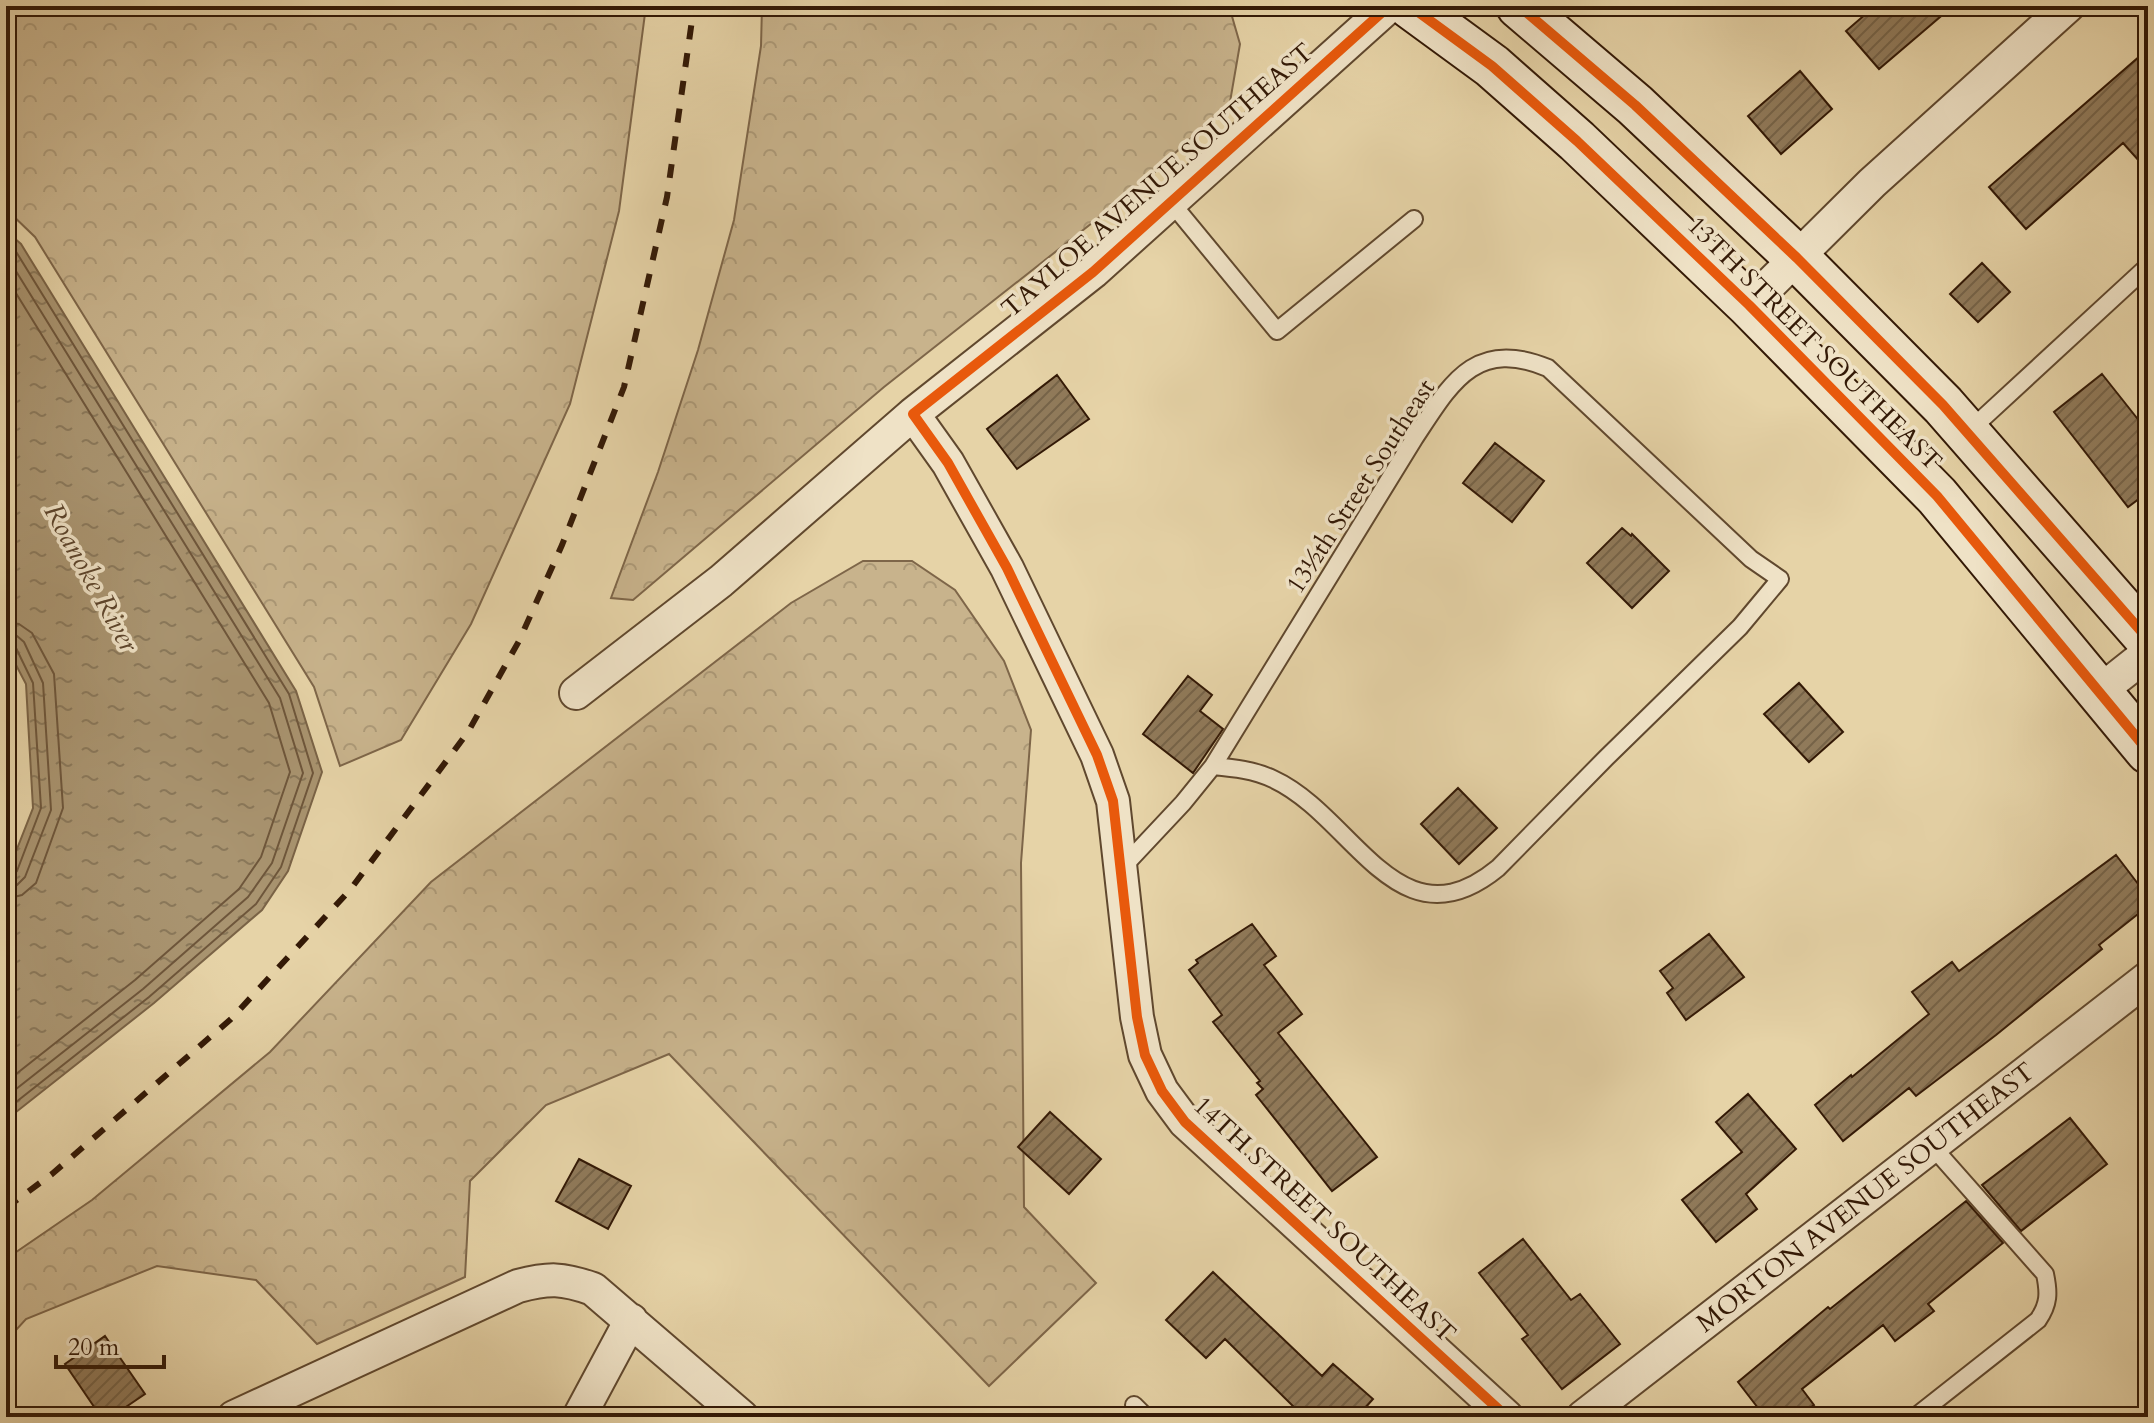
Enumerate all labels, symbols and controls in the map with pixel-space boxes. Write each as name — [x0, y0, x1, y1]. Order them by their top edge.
street label: TAYLOE AVENUE SOUTHEAST — [994, 35, 1321, 326]
street label: 13TH STREET SOUTHEAST — [1680, 208, 1950, 478]
street label: 13½th Street Southeast — [1278, 372, 1443, 600]
water label: Roanoke River — [35, 496, 148, 659]
street label: MORTON AVENUE SOUTHEAST — [1689, 1054, 2042, 1340]
street label: 14TH STREET SOUTHEAST — [1186, 1088, 1463, 1350]
scale bar — [56, 1319, 164, 1369]
text: 20 m — [68, 1331, 120, 1364]

